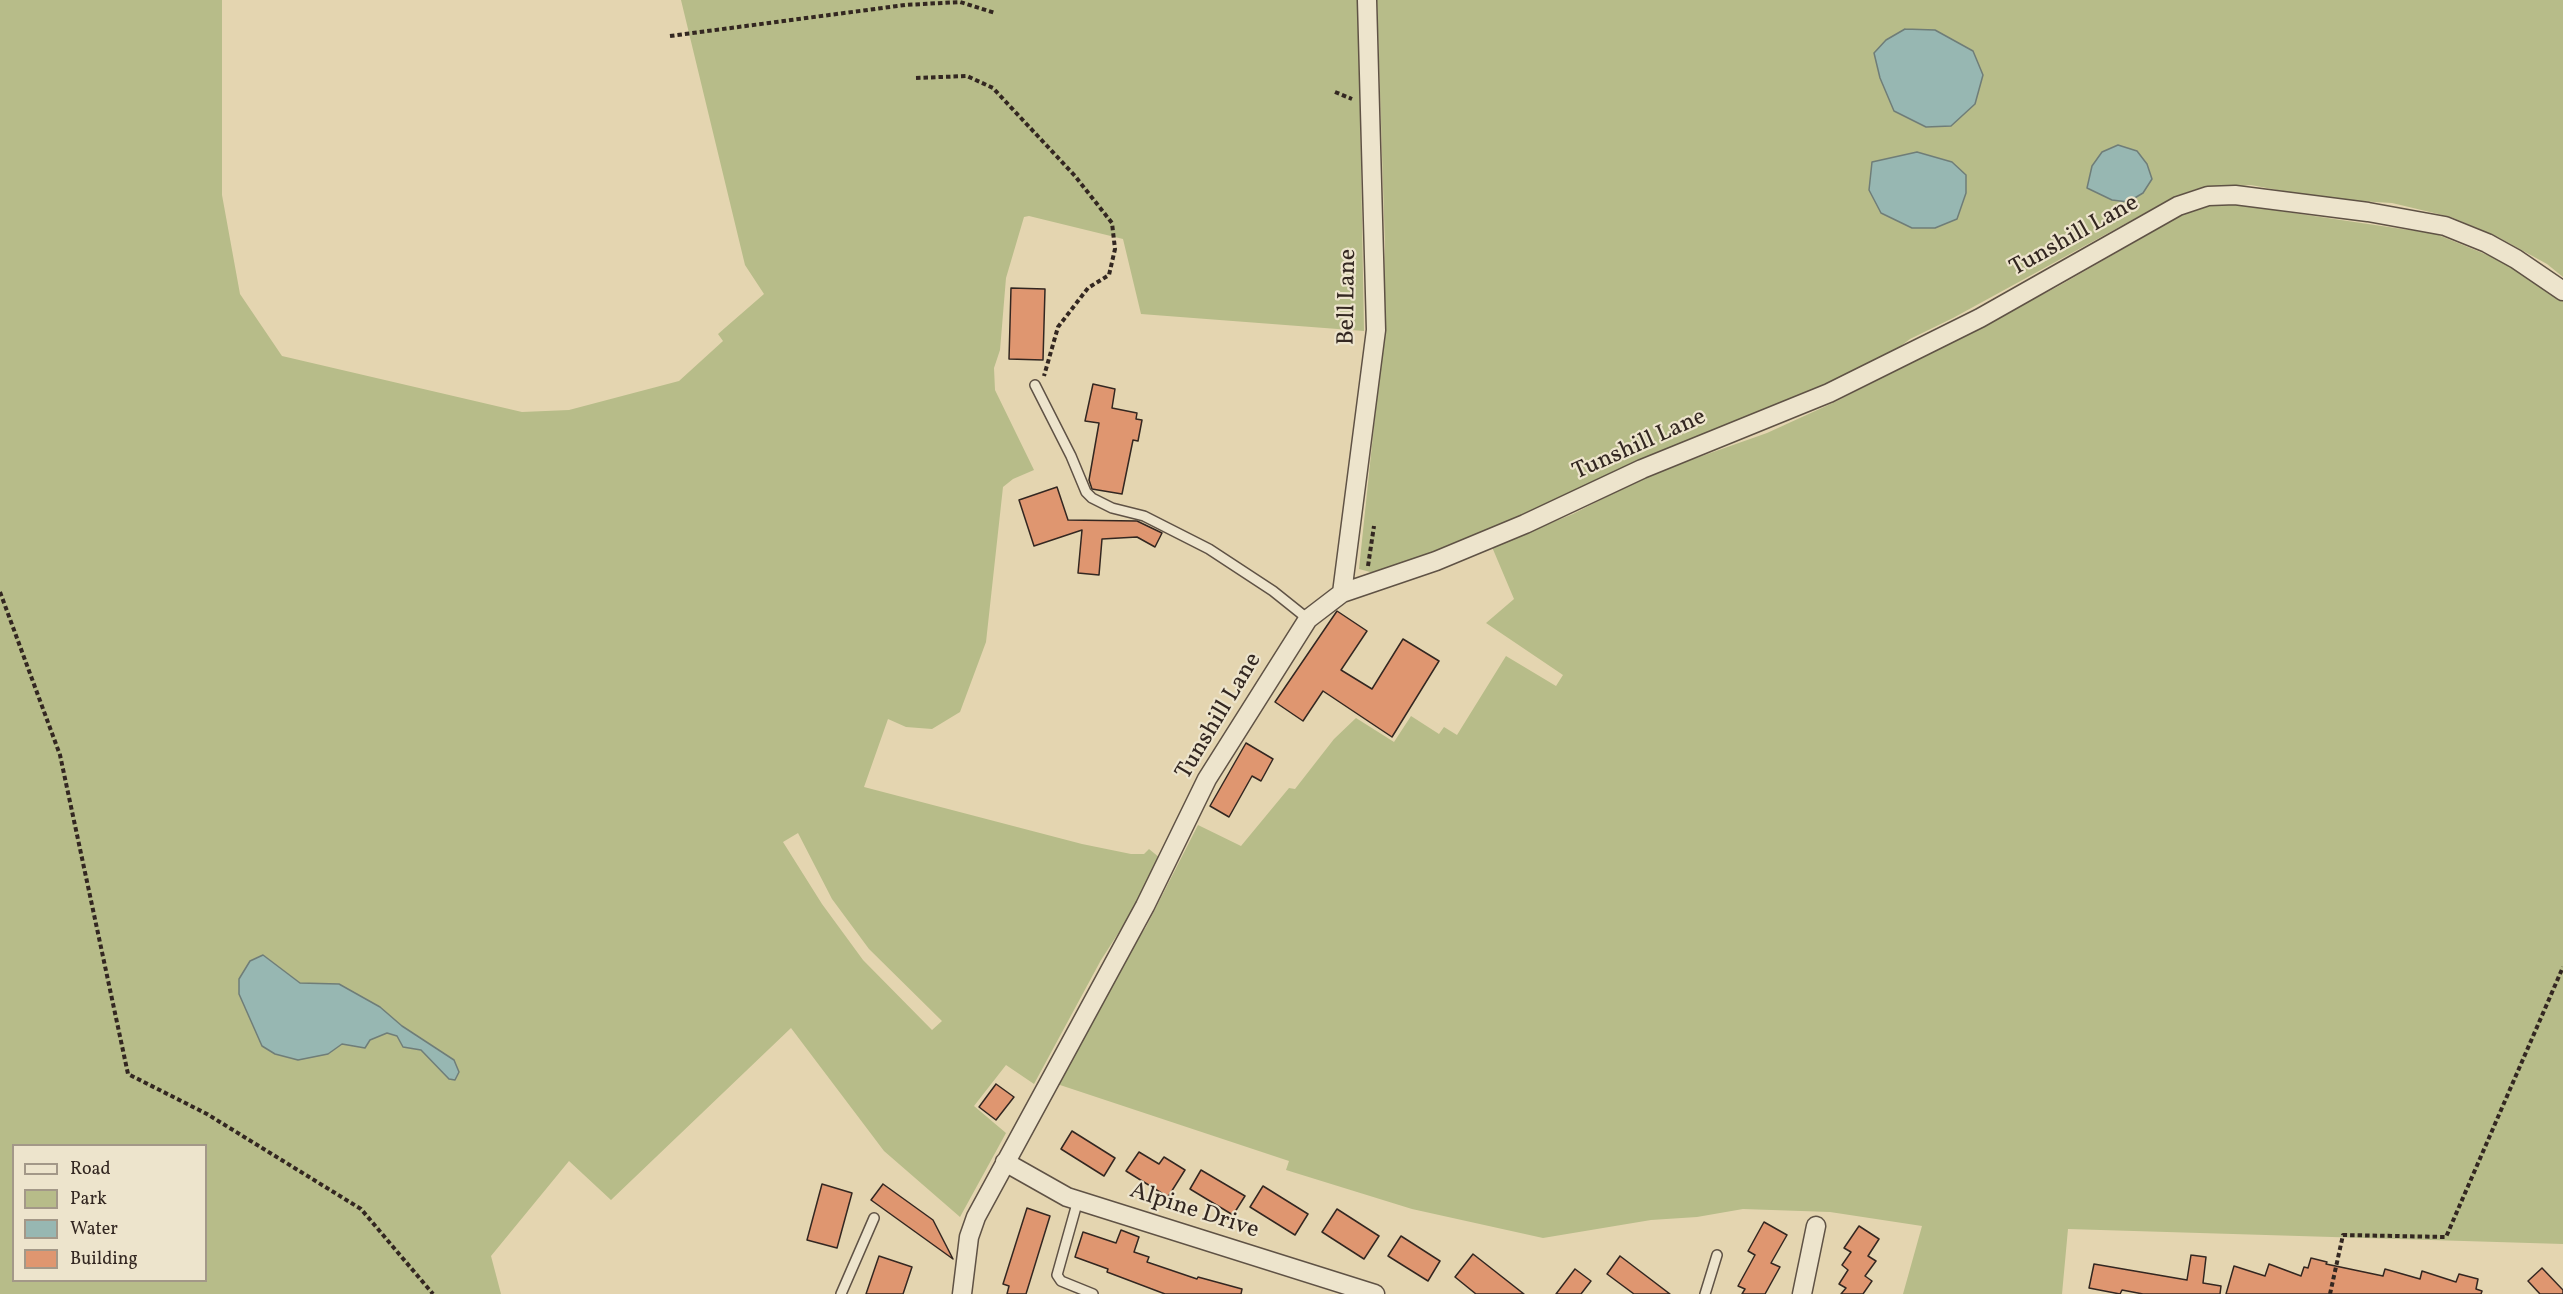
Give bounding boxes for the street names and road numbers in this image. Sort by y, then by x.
street label: Tunshill Lane [2006,190,2144,284]
street label: Bell Lane [1334,248,1364,346]
street label: Tunshill Lane [1569,404,1711,488]
street label: Tunshill Lane [1171,648,1269,786]
street label: Alpine Drive [1126,1178,1262,1246]

